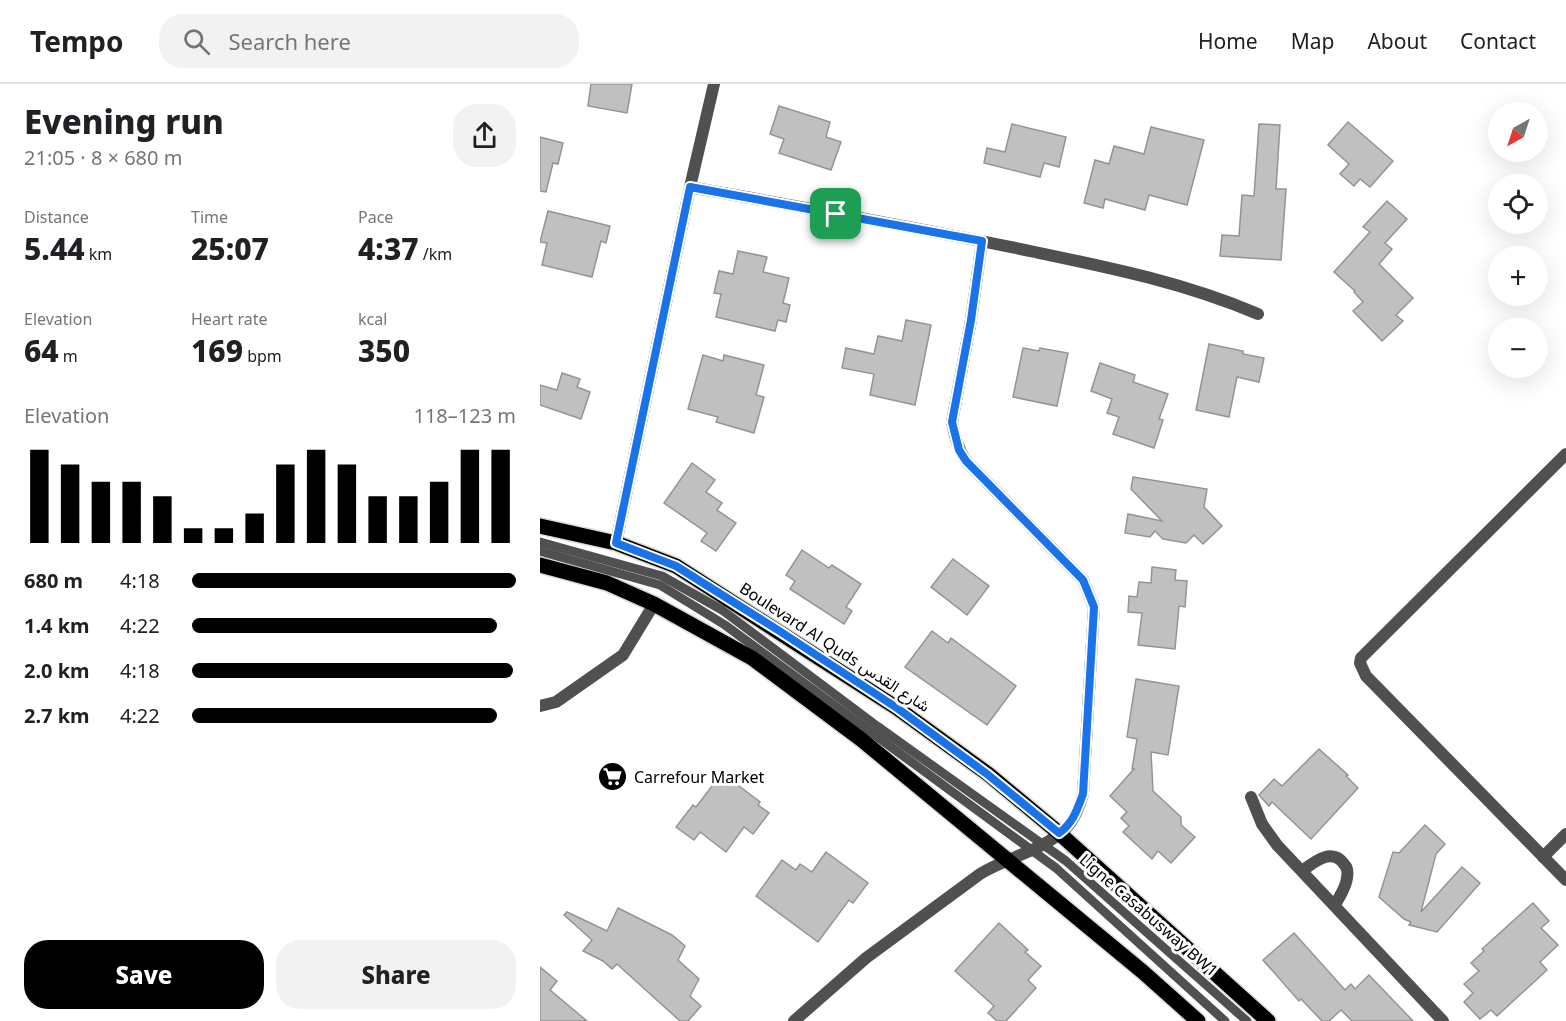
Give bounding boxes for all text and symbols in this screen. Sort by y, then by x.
search box [159,14,579,68]
text: Tempo [30,22,123,60]
icon: search [180,25,213,58]
text: Search here [228,26,351,56]
text: Home [1198,27,1258,55]
text: Map [1291,27,1334,55]
text: About [1367,27,1427,55]
text: Contact [1460,27,1536,55]
text: Evening run [24,99,224,144]
north arrow [1488,102,1548,162]
map controls [1488,102,1548,378]
button: share [453,104,516,167]
text: 21:05 · 8 × 680 m [24,144,182,171]
button: locate [1488,174,1548,234]
pin [810,188,861,239]
icon: arrive [819,197,852,230]
text: Distance [24,206,89,228]
text: Time [191,206,228,228]
text: Pace [358,206,393,228]
text: 5.44 [24,228,85,269]
text: 25:07 [191,228,269,269]
text: 4:37 [358,228,419,269]
text: km [85,243,112,265]
text: /km [419,243,452,265]
button: + [1488,246,1548,306]
text: Elevation [24,308,92,330]
text: Heart rate [191,308,267,330]
text: kcal [358,308,387,330]
button: − [1488,318,1548,378]
text: 64 [24,330,59,371]
text: 169 [191,330,243,371]
text: 350 [358,330,410,371]
text: m [59,345,78,367]
text: bpm [243,345,282,367]
text: Elevation [24,402,109,429]
text: 118–123 m [413,402,516,429]
text: 680 m [24,567,83,594]
text: 4:18 [120,567,160,594]
street label: Boulevard Al Quds شارع القدس [735,577,934,718]
text: 1.4 km [24,612,90,639]
text: 4:22 [120,612,160,639]
text: 2.0 km [24,657,90,684]
text: 4:18 [120,657,160,684]
text: 2.7 km [24,702,90,729]
text: 4:22 [120,702,160,729]
supermarket icon: Carrefour Market [597,761,629,793]
place label: Carrefour Market [634,766,765,788]
street label: Ligne Casabusway BW1 [1075,849,1223,981]
button: Save [24,940,264,1009]
button: Share [276,940,516,1009]

